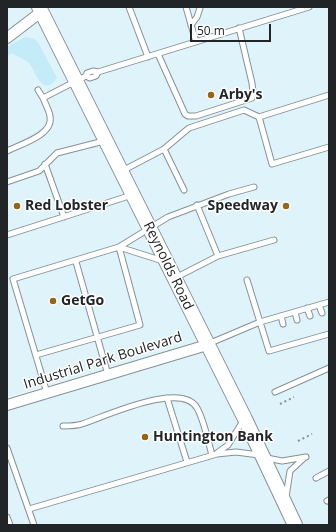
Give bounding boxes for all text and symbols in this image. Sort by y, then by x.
scale bar [192,16,273,42]
text: 50 m [197,22,225,39]
place label: Arby's [219,87,263,103]
marker: Arby's [206,90,216,100]
place label: Red Lobster [25,198,108,214]
place label: Speedway [208,198,278,214]
marker: Red Lobster [12,201,22,211]
marker: Speedway [281,201,291,211]
street label: Reynolds Road [139,219,197,313]
place label: GetGo [61,293,104,309]
marker: GetGo [48,296,58,306]
street label: Industrial Park Boulevard [22,329,184,393]
place label: Huntington Bank [153,429,273,445]
marker: Huntington Bank [140,432,150,442]

